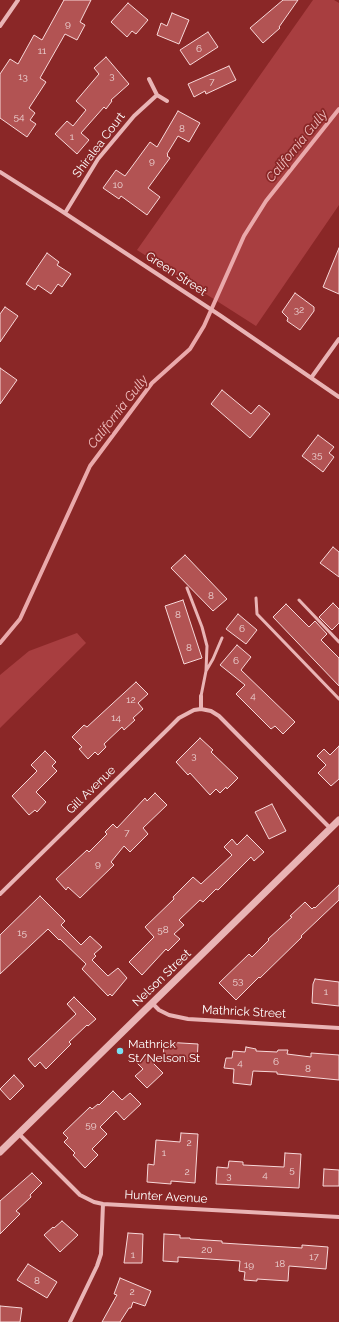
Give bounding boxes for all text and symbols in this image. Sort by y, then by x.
house number: 9 [65,18,71,30]
house number: 6 [196,43,202,55]
house number: 11 [38,45,46,57]
house number: 3 [109,70,115,82]
house number: 13 [18,71,28,83]
house number: 7 [209,76,215,88]
water label: California Gully [263,107,331,185]
street label: Shiralea Court [70,109,128,181]
house number: 54 [14,111,24,123]
house number: 8 [179,123,185,135]
house number: 1 [70,131,74,143]
house number: 9 [149,155,155,167]
house number: 10 [113,179,123,191]
street label: Green Street [143,249,209,299]
house number: 32 [294,304,304,316]
water label: California Gully [85,372,151,452]
house number: 35 [312,449,322,461]
house number: 8 [208,590,214,602]
house number: 8 [175,609,181,621]
house number: 6 [239,623,245,635]
house number: 8 [186,642,192,654]
house number: 6 [233,655,239,667]
house number: 4 [250,690,256,702]
house number: 12 [126,694,136,706]
house number: 14 [111,712,121,724]
house number: 3 [191,750,197,762]
street label: Gill Avenue [63,763,119,817]
house number: 7 [124,827,130,839]
house number: 9 [95,858,101,870]
house number: 58 [157,924,169,936]
house number: 15 [17,927,27,939]
street label: Nelson Street [130,947,194,1009]
house number: 53 [233,975,243,987]
house number: 1 [324,986,328,998]
street label: Mathrick Street [202,1003,286,1021]
place label: Mathrick St/Nelson St [128,1037,200,1065]
marker: Mathrick St/Nelson St [115,1046,125,1056]
house number: 6 [273,1056,279,1068]
house number: 4 [237,1057,243,1069]
house number: 8 [305,1063,311,1075]
house number: 59 [85,1119,97,1131]
house number: 2 [186,1137,192,1149]
house number: 1 [162,1147,166,1159]
house number: 5 [289,1164,295,1176]
house number: 2 [184,1166,190,1178]
house number: 4 [262,1169,268,1181]
house number: 3 [226,1170,232,1182]
street label: Hunter Avenue [124,1188,208,1206]
house number: 20 [201,1244,213,1256]
house number: 1 [131,1249,135,1261]
house number: 17 [309,1251,319,1263]
house number: 18 [275,1258,285,1270]
house number: 19 [244,1259,254,1271]
house number: 8 [34,1275,40,1287]
house number: 2 [129,1286,135,1298]

